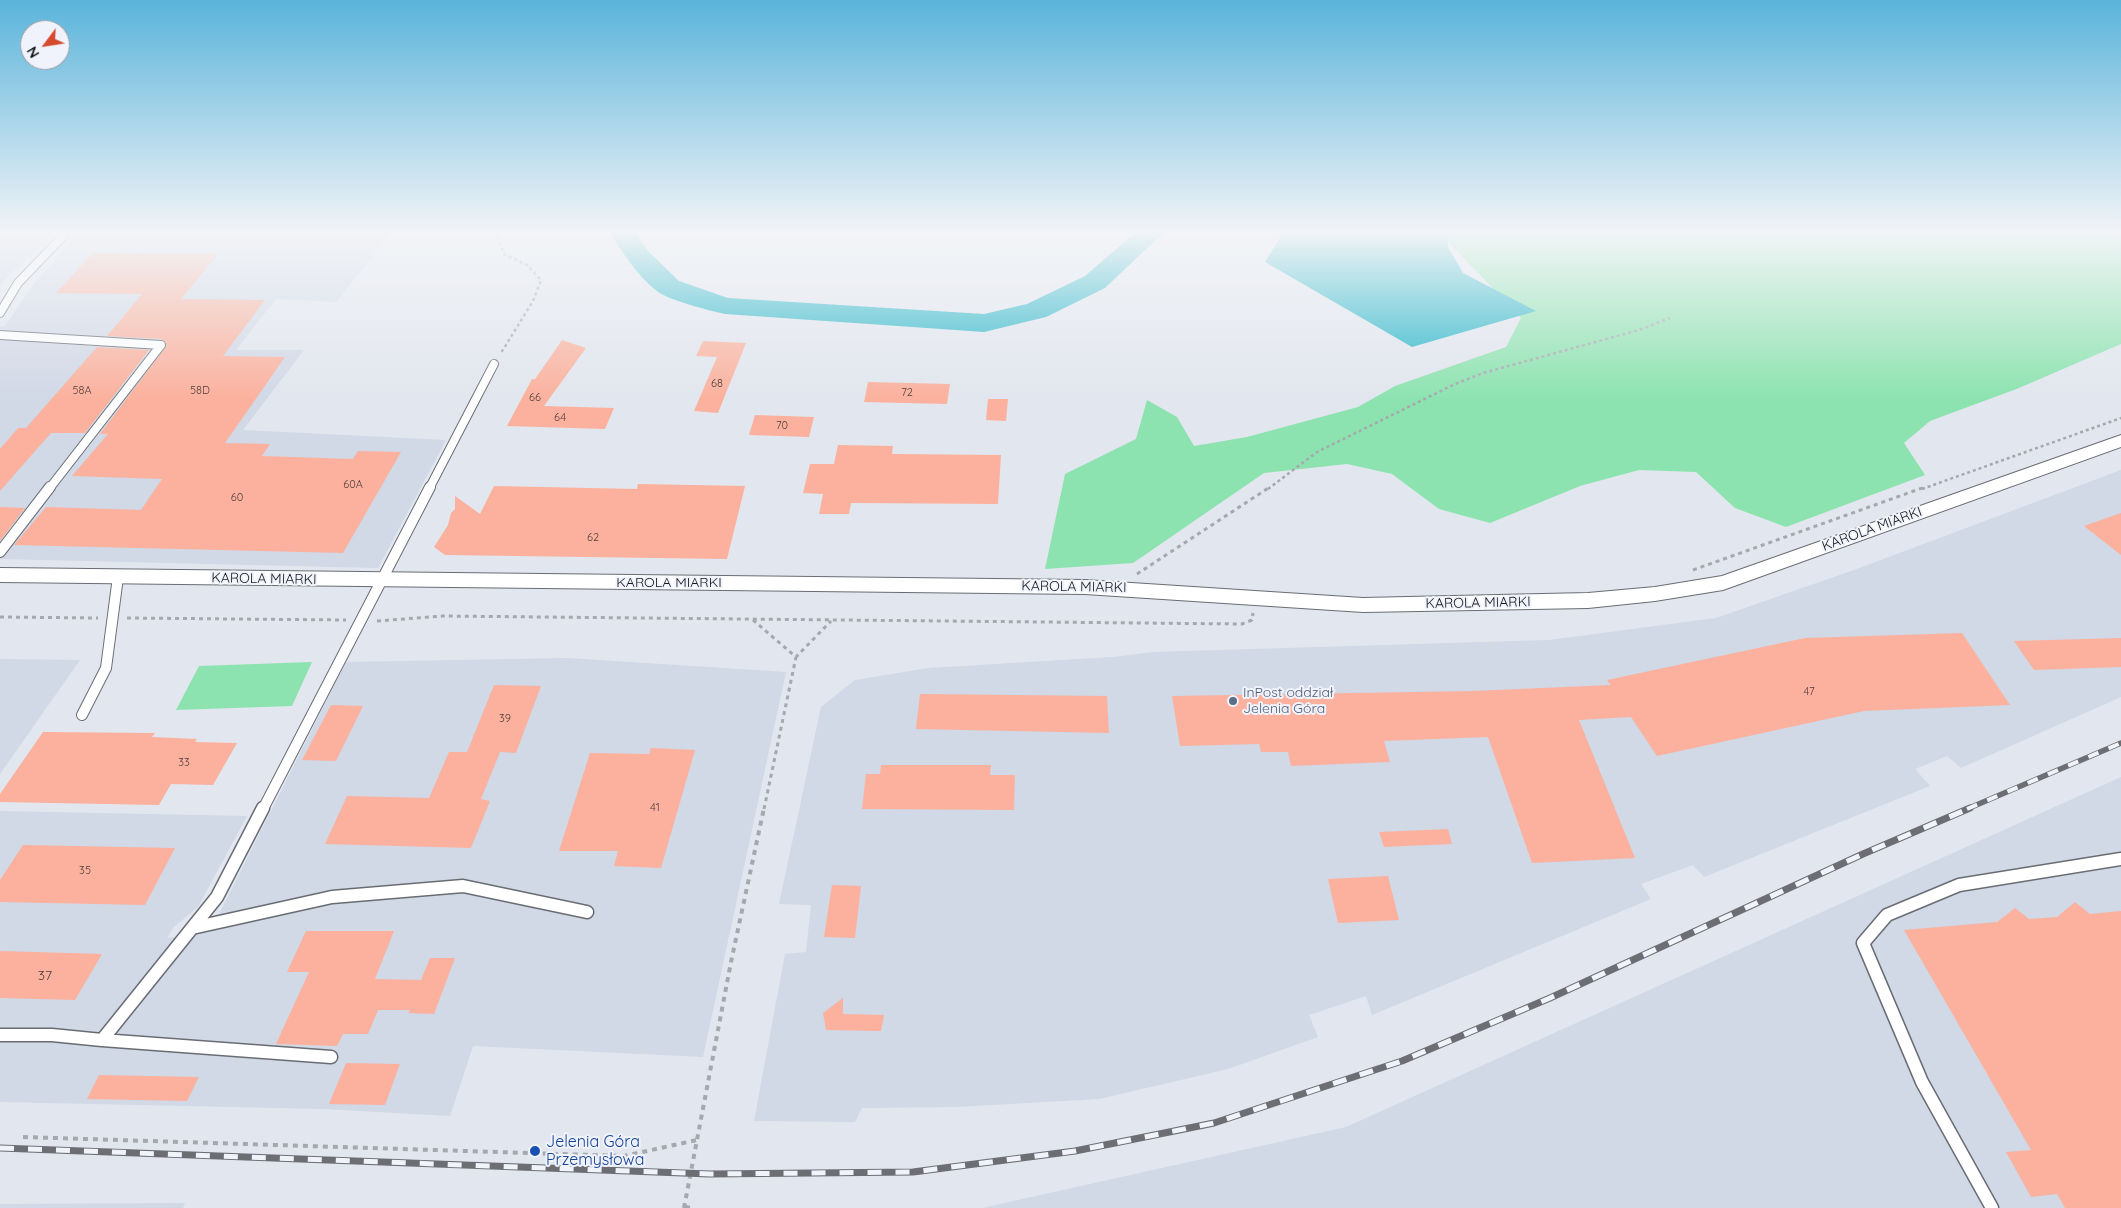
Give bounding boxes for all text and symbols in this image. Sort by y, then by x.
north arrow [20,20,70,70]
text: N [23,43,43,61]
house number: 68 [711,377,723,391]
house number: 58A [72,384,92,398]
house number: 58D [190,384,210,398]
house number: 72 [901,386,913,400]
house number: 66 [529,391,541,405]
house number: 64 [554,411,566,425]
house number: 70 [776,419,788,433]
house number: 60A [343,478,363,492]
house number: 60 [231,491,243,505]
street label: KAROLA MIARKI [1820,503,1924,555]
house number: 62 [587,531,599,545]
street label: KAROLA MIARKI [211,570,317,588]
street label: KAROLA MIARKI [616,575,722,591]
street label: KAROLA MIARKI [1021,578,1127,596]
street label: KAROLA MIARKI [1425,594,1531,612]
place label: InPost oddział Jelenia Góra [1243,685,1333,718]
house number: 47 [1803,685,1815,699]
marker: InPost oddział Jelenia Góra [1227,695,1239,707]
house number: 39 [499,712,511,726]
house number: 33 [178,756,190,770]
house number: 41 [650,801,660,815]
house number: 35 [79,864,91,878]
house number: 37 [38,968,52,984]
place label: Jelenia Góra Przemysłowa [546,1132,644,1170]
marker: Jelenia Góra Przemysłowa [528,1144,542,1158]

